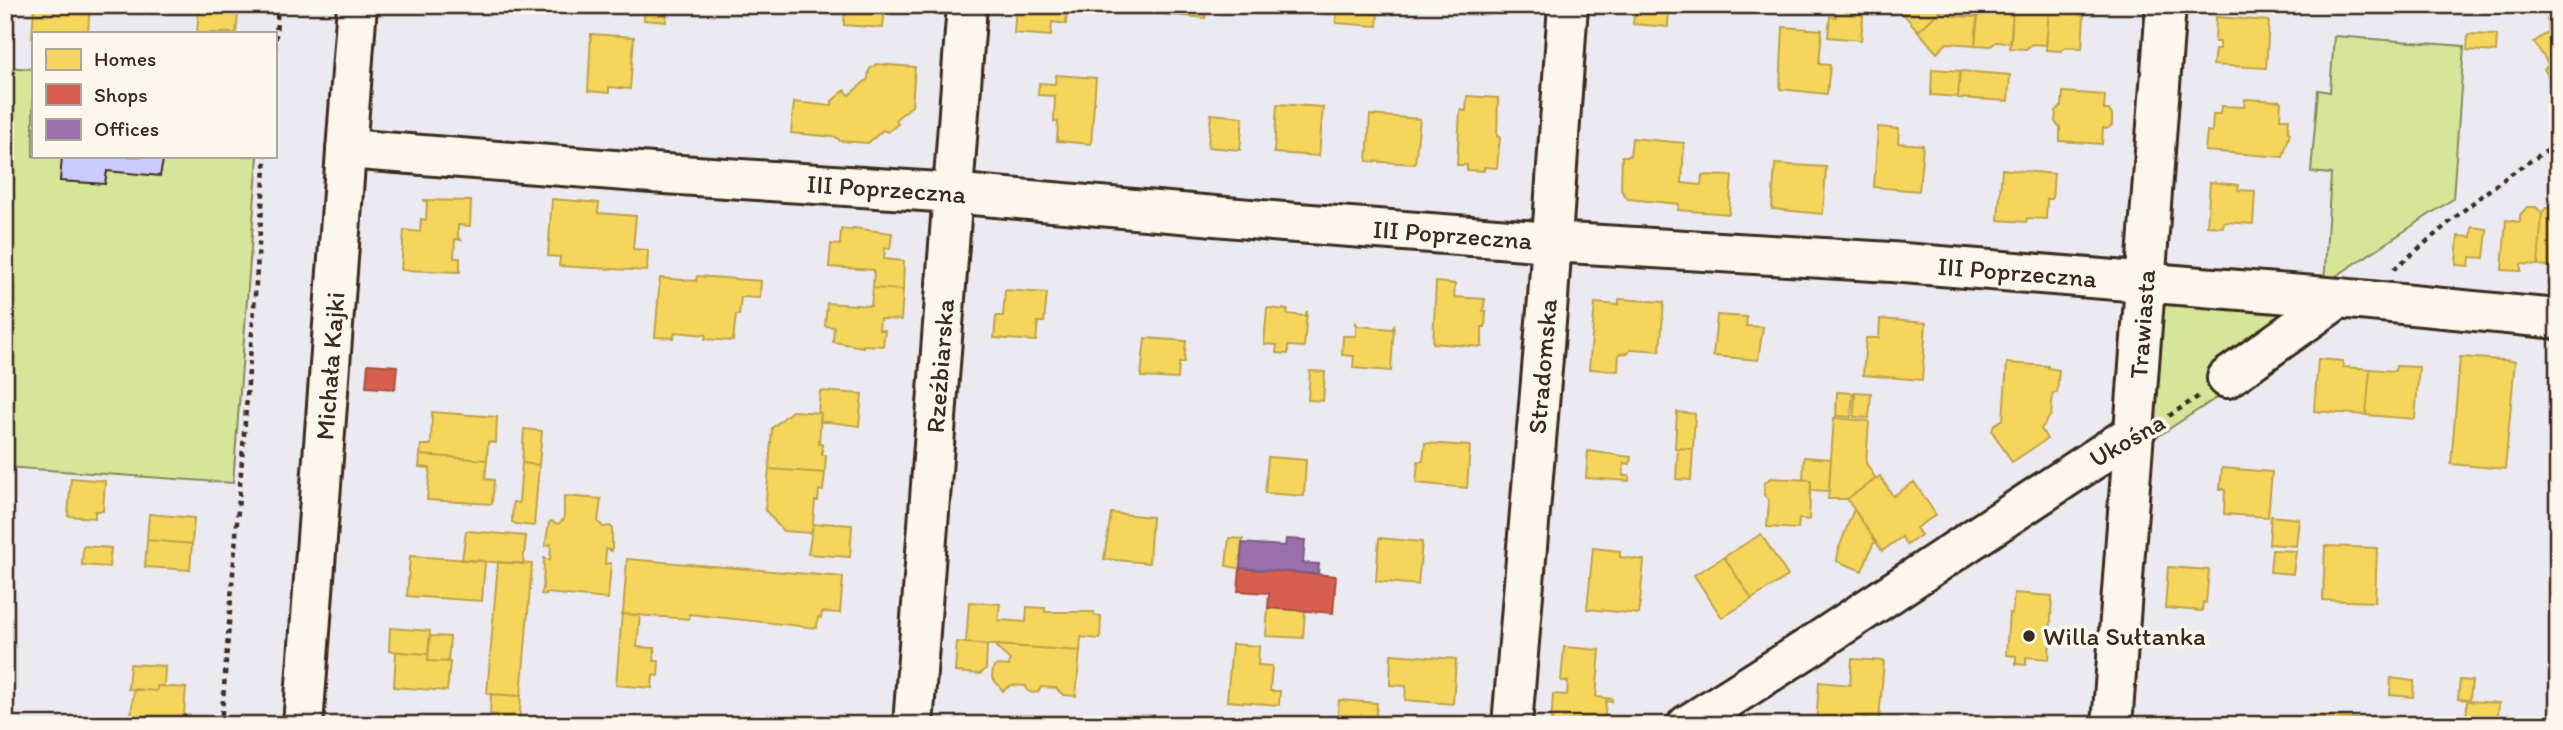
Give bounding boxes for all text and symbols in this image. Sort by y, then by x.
legend [32,32,276,158]
text: Homes [94,46,156,71]
text: Shops [94,82,148,107]
text: Offices [94,116,159,141]
street label: III Poprzeczna [806,167,968,210]
street label: III Poprzeczna [1372,213,1534,257]
street label: III Poprzeczna [1936,250,2099,295]
street label: Trawiasta [2122,268,2162,380]
street label: Michała Kajki [308,291,351,441]
street label: Rzeźbiarska [919,297,961,434]
street label: Stradomska [1521,297,1564,435]
street label: Ukośna [2083,406,2171,474]
place label: Willa Sułtanka [2043,620,2206,652]
marker: Willa Sułtanka [2021,628,2037,644]

